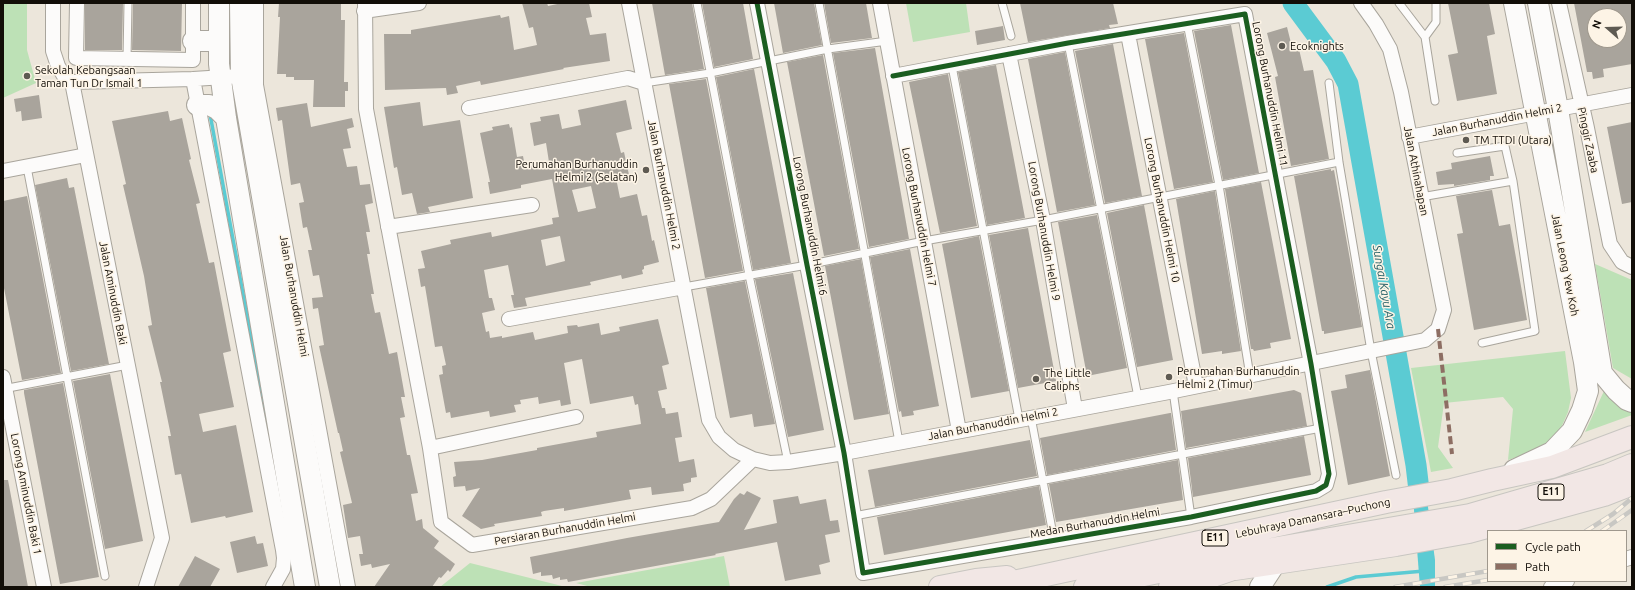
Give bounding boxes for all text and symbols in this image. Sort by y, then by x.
north arrow [1587,8,1627,48]
text: N [1590,18,1604,30]
street label: Lorong Burhanuddin Helmi 11 [1249,20,1291,168]
place label: Ecoknights [1290,39,1344,53]
marker: Ecoknights [1277,41,1287,51]
place label: Sekolah Kebangsaan Taman Tun Dr Ismail 1 [35,63,143,89]
marker: Sekolah Kebangsaan Taman Tun Dr Ismail 1 [22,71,32,81]
street label: Jalan Burhanuddin Helmi 2 [1431,101,1563,139]
street label: Pinggir Zaaba [1575,106,1601,174]
street label: Jalan Burhanuddin Helmi 2 [645,119,683,251]
street label: Jalan Athinahapan [1401,125,1431,217]
place label: TM TTDI (Utara) [1474,133,1552,147]
marker: TM TTDI (Utara) [1461,135,1471,145]
street label: Lorong Burhanuddin Helmi 10 [1141,136,1183,284]
street label: Lorong Burhanuddin Helmi 7 [899,146,939,288]
street label: Lorong Burhanuddin Helmi 6 [790,155,830,297]
place label: Perumahan Burhanuddin Helmi 2 (Selatan) [515,157,638,183]
street label: Lorong Burhanuddin Helmi 9 [1025,160,1063,302]
marker: Perumahan Burhanuddin Helmi 2 (Selatan) [641,165,651,175]
street label: Jalan Leong Yew Koh [1549,213,1581,317]
street label: Jalan Burhanuddin Helmi [277,234,311,358]
street label: Jalan Aminuddin Baki [96,240,130,346]
water label: Sungai Kayu Ara [1370,244,1398,330]
place label: Perumahan Burhanuddin Helmi 2 (Timur) [1177,364,1300,390]
place label: The Little Caliphs [1044,366,1091,392]
marker: Perumahan Burhanuddin Helmi 2 (Timur) [1164,372,1174,382]
marker: The Little Caliphs [1031,374,1041,384]
street label: Jalan Burhanuddin Helmi 2 [927,405,1059,443]
street label: Lorong Aminuddin Baki 1 [8,432,44,556]
road number: E11 [1538,484,1564,500]
street label: Lebuhraya Damansara–Puchong [1234,495,1392,541]
street label: Medan Burhanuddin Helmi [1029,505,1161,541]
street label: Persiaran Burhanuddin Helmi [493,510,637,548]
road number: E11 [1202,530,1228,546]
legend [1487,530,1627,582]
text: Cycle path [1525,540,1581,553]
text: Path [1525,560,1550,573]

